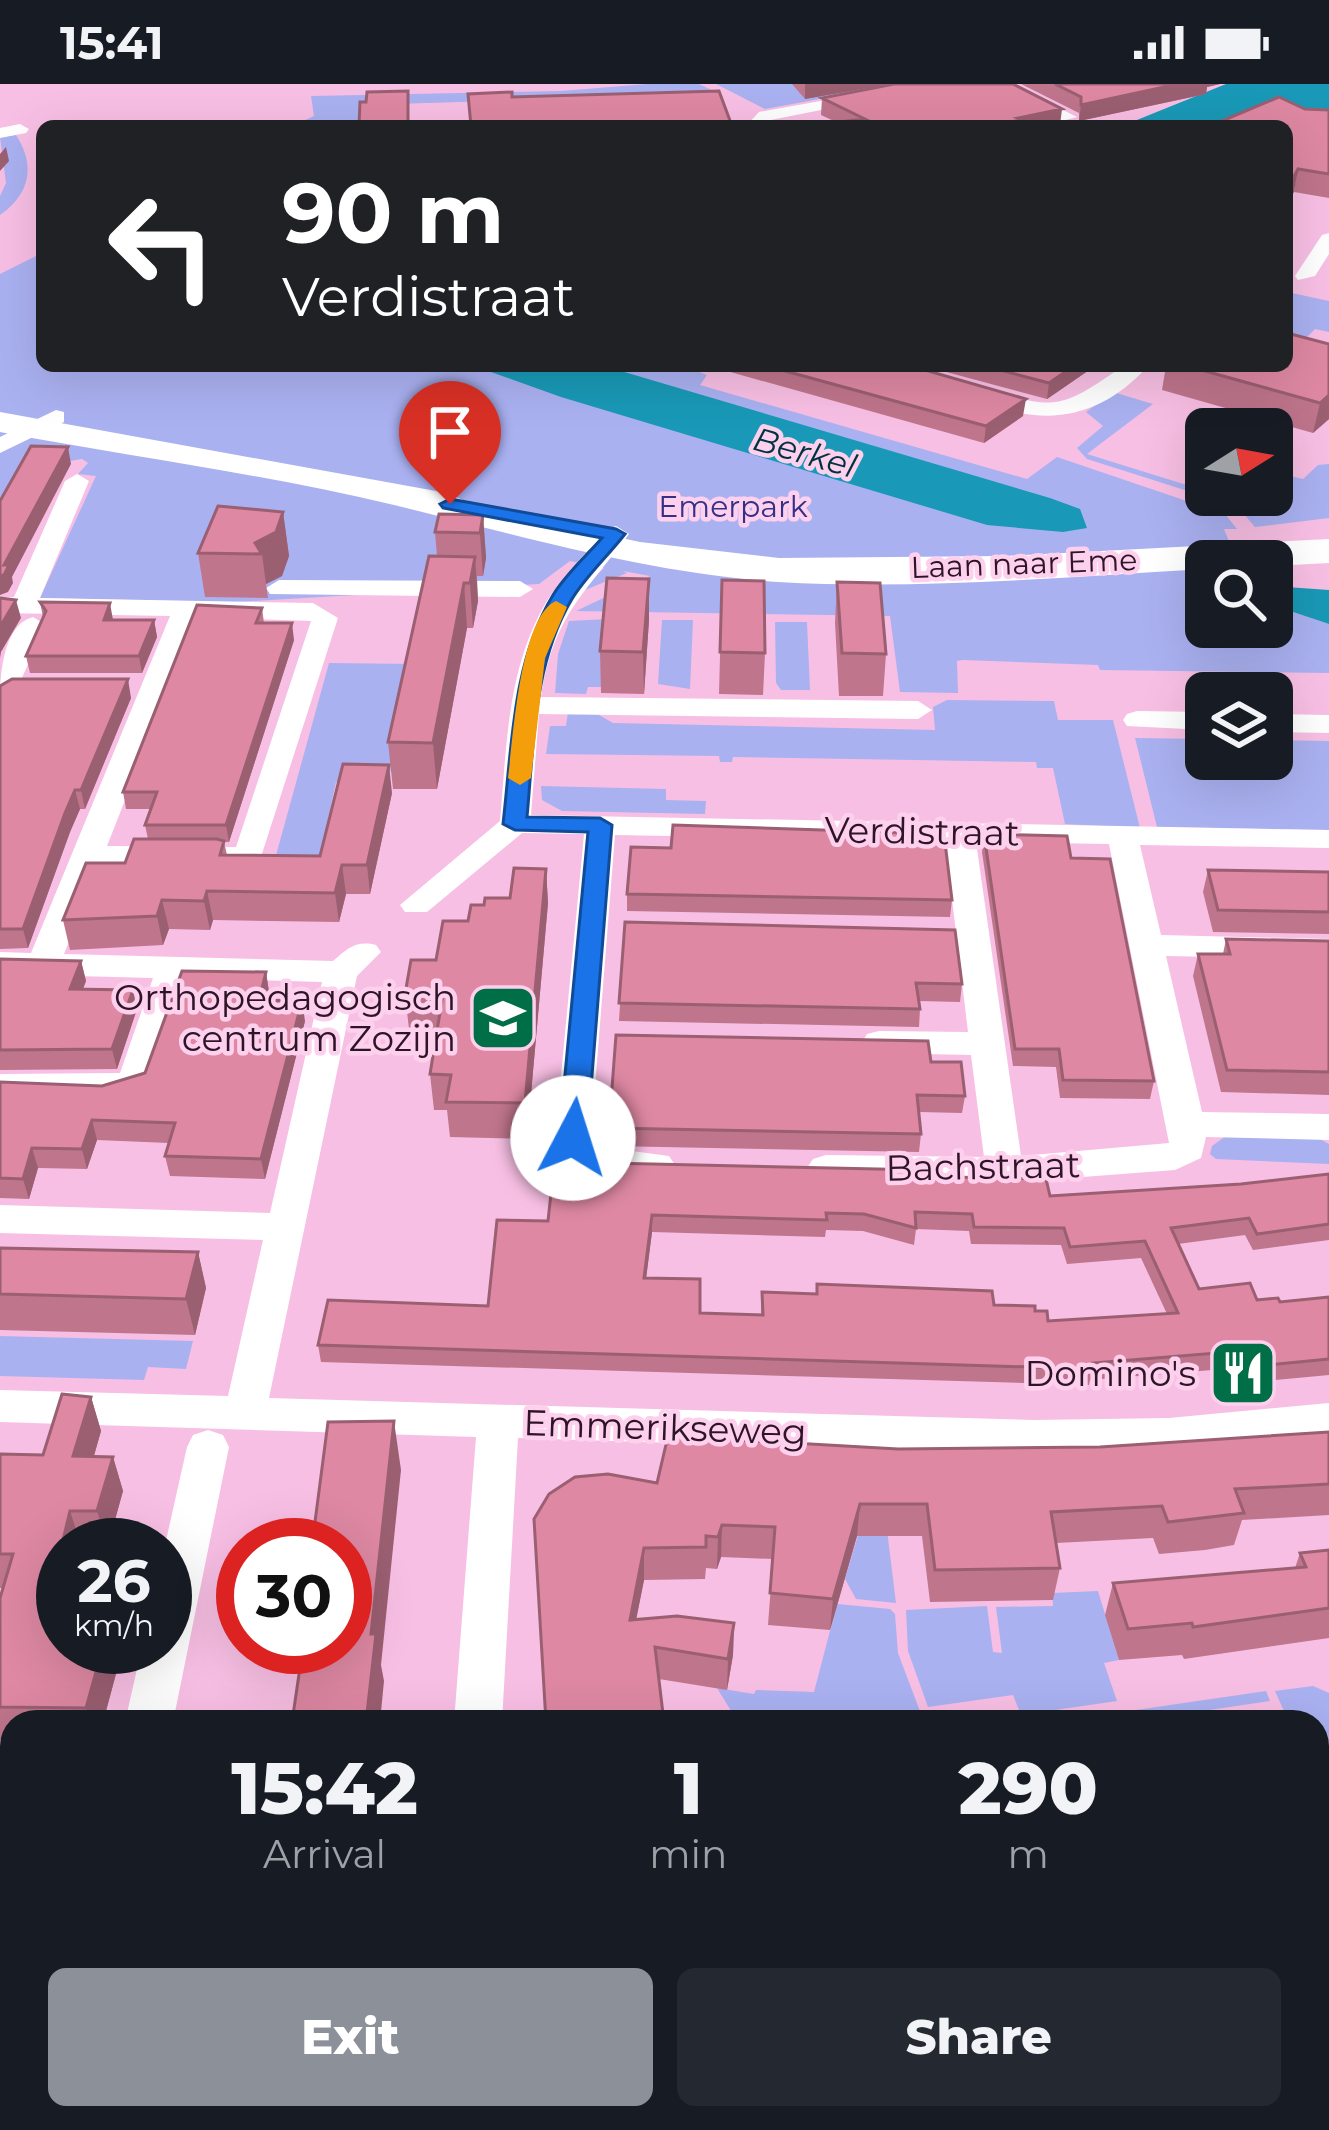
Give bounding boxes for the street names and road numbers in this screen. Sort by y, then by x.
street label: Laan naar Eme [910,541,1138,586]
street label: Verdistraat [824,807,1020,855]
street label: Bachstraat [885,1142,1081,1190]
street label: Emmerikseweg [523,1400,807,1454]

